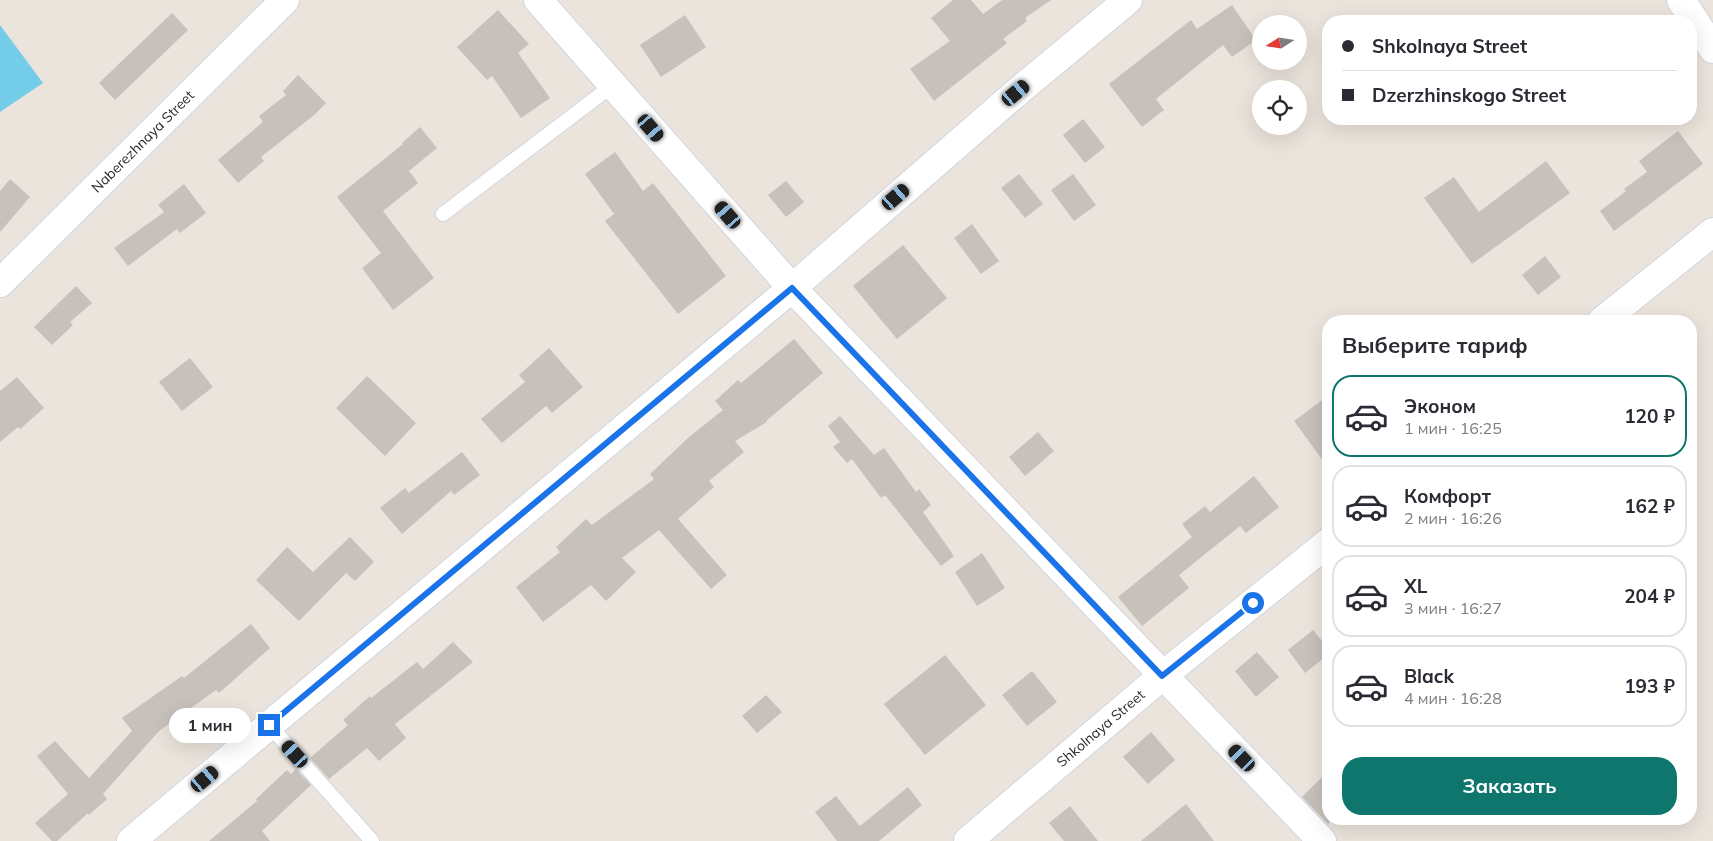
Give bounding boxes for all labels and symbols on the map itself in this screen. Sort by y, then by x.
north arrow [1252,15,1308,70]
car [999,78,1032,108]
street label: Naberezhnaya Street [87,86,198,196]
car [635,112,666,144]
car [879,181,912,213]
car [712,199,743,231]
route start [1242,592,1264,614]
street label: Shkolnaya Street [1053,686,1148,771]
callout: 1 мин [169,708,252,742]
route end [258,714,280,736]
car [279,738,310,770]
car [1226,742,1257,774]
car [188,764,221,794]

